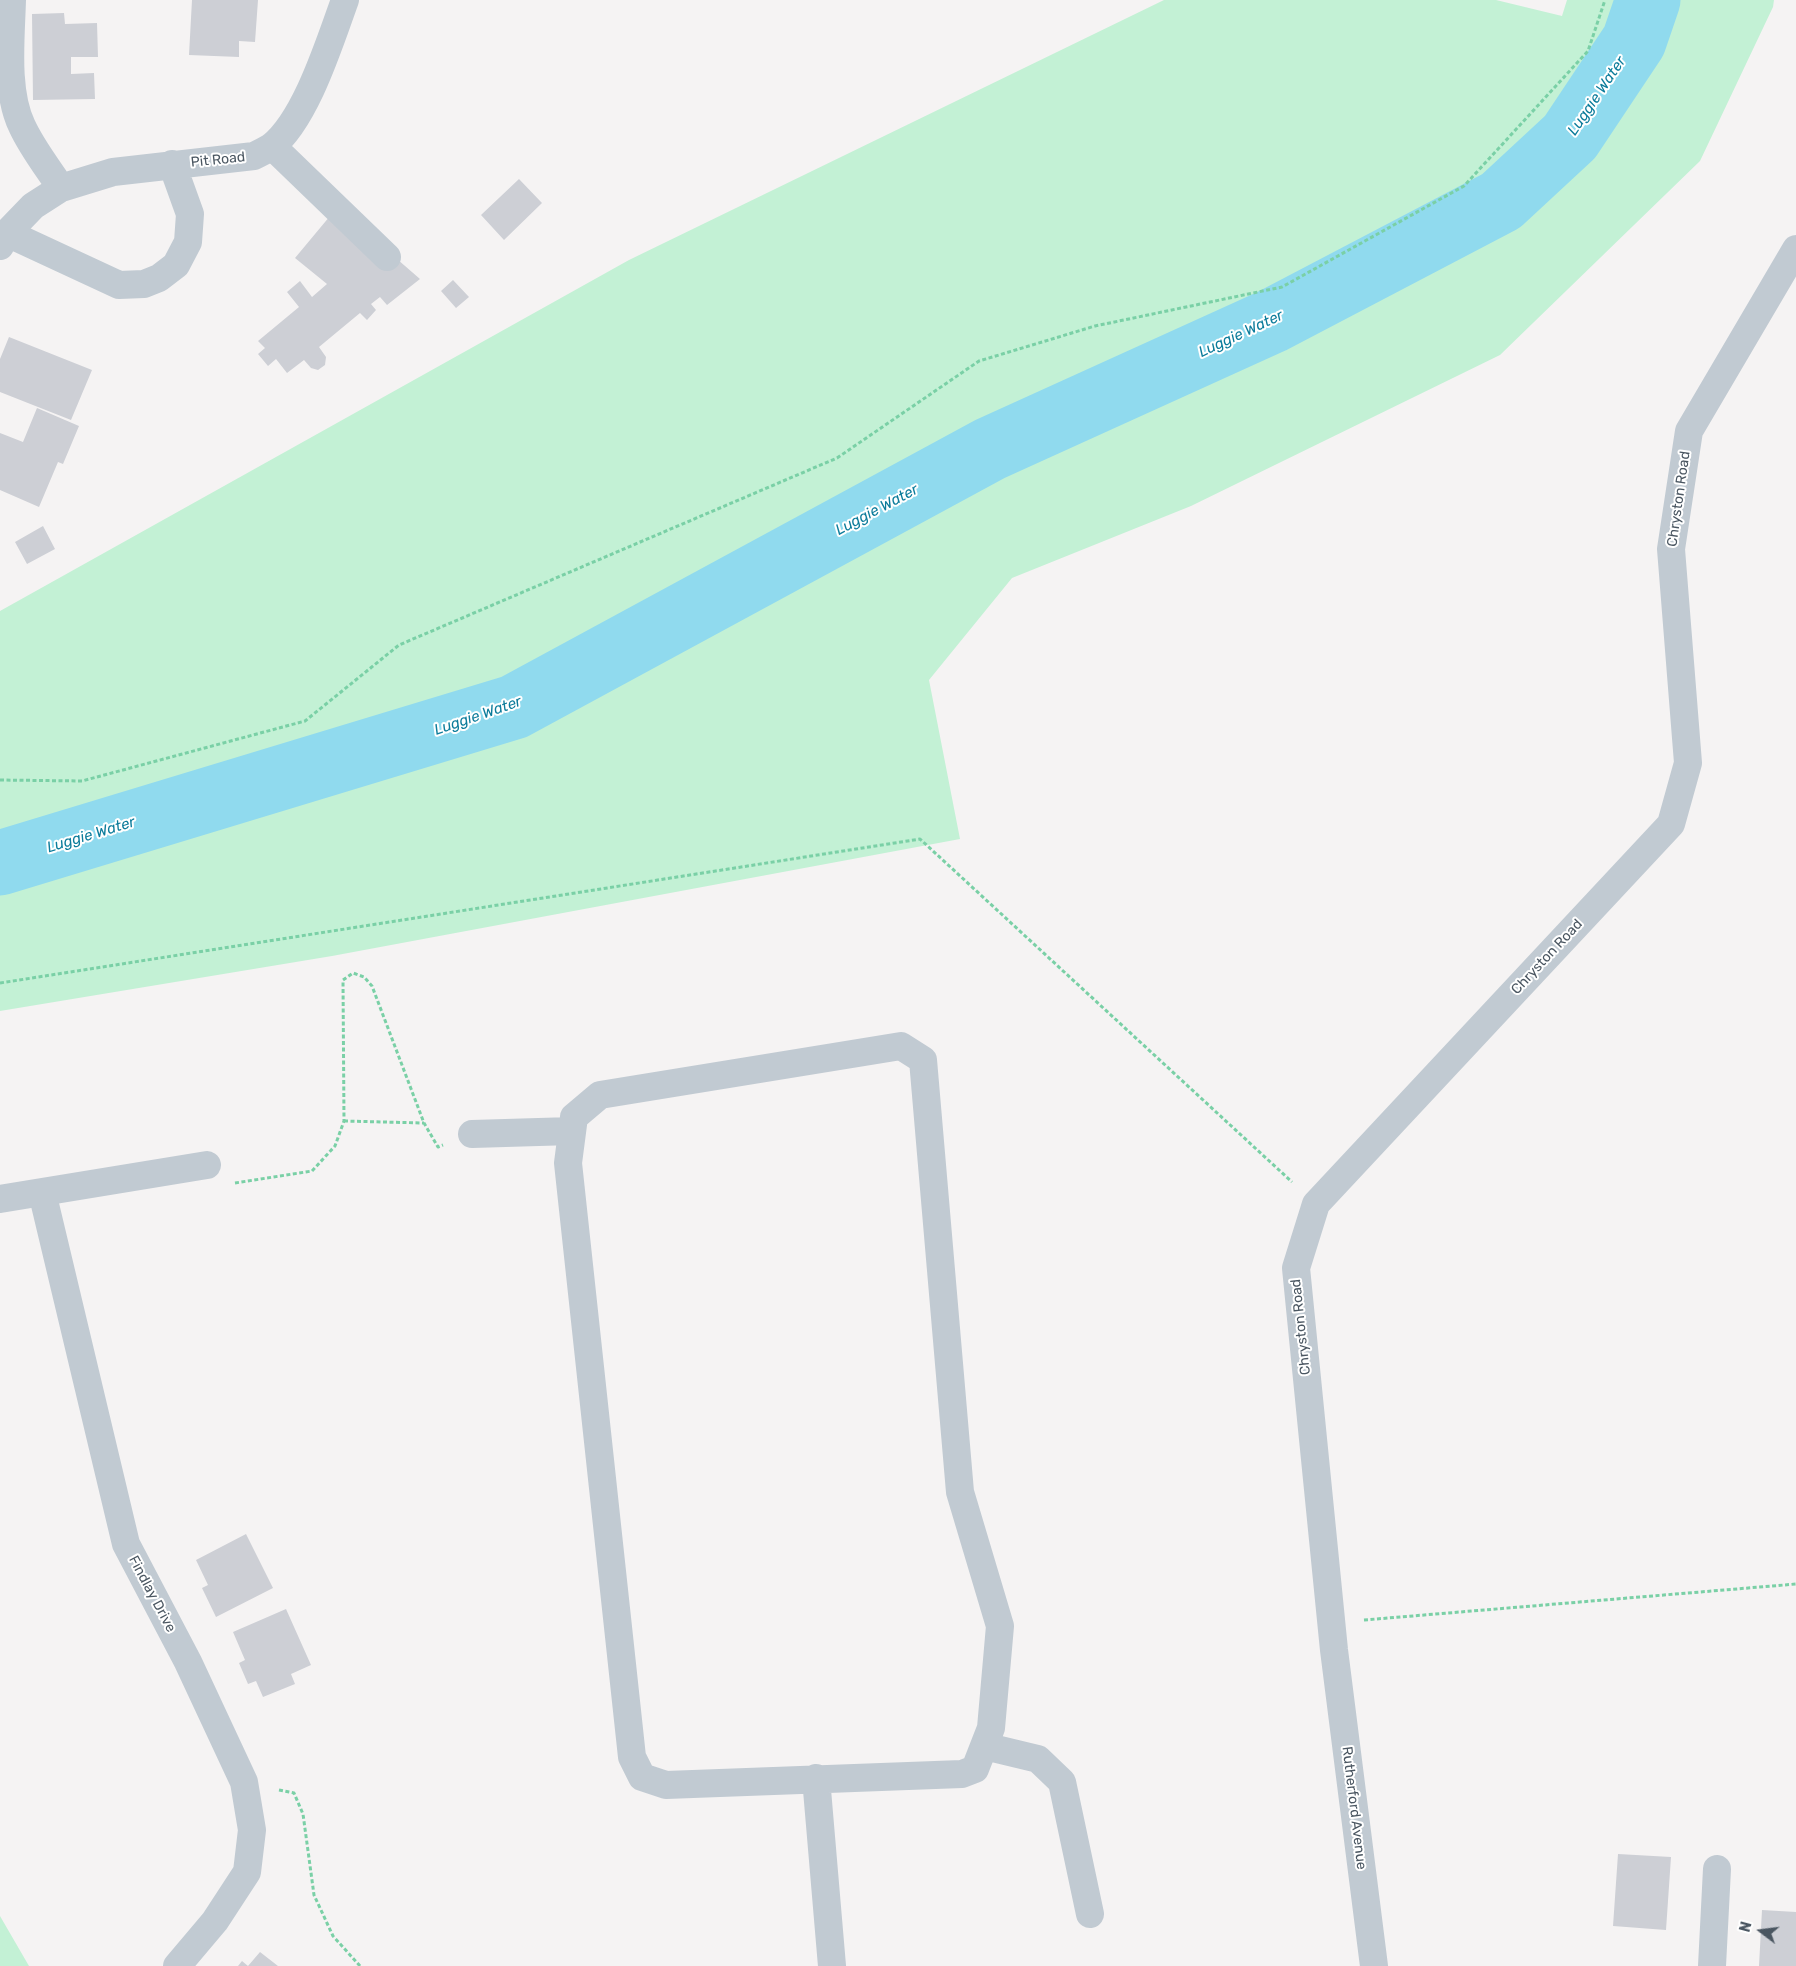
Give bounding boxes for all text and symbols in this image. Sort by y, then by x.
water label: Luggie Water [1564,53,1630,139]
street label: Pit Road [190,149,246,171]
water label: Luggie Water [1196,307,1286,361]
street label: Chryston Road [1664,450,1694,548]
water label: Luggie Water [832,481,922,539]
water label: Luggie Water [432,693,524,739]
water label: Luggie Water [45,813,137,857]
street label: Chryston Road [1508,916,1586,998]
street label: Chryston Road [1288,1278,1314,1376]
street label: Findlay Drive [125,1553,179,1635]
street label: Rutherford Avenue [1338,1745,1370,1871]
north arrow [1736,1906,1786,1956]
text: N [1737,1920,1756,1934]

